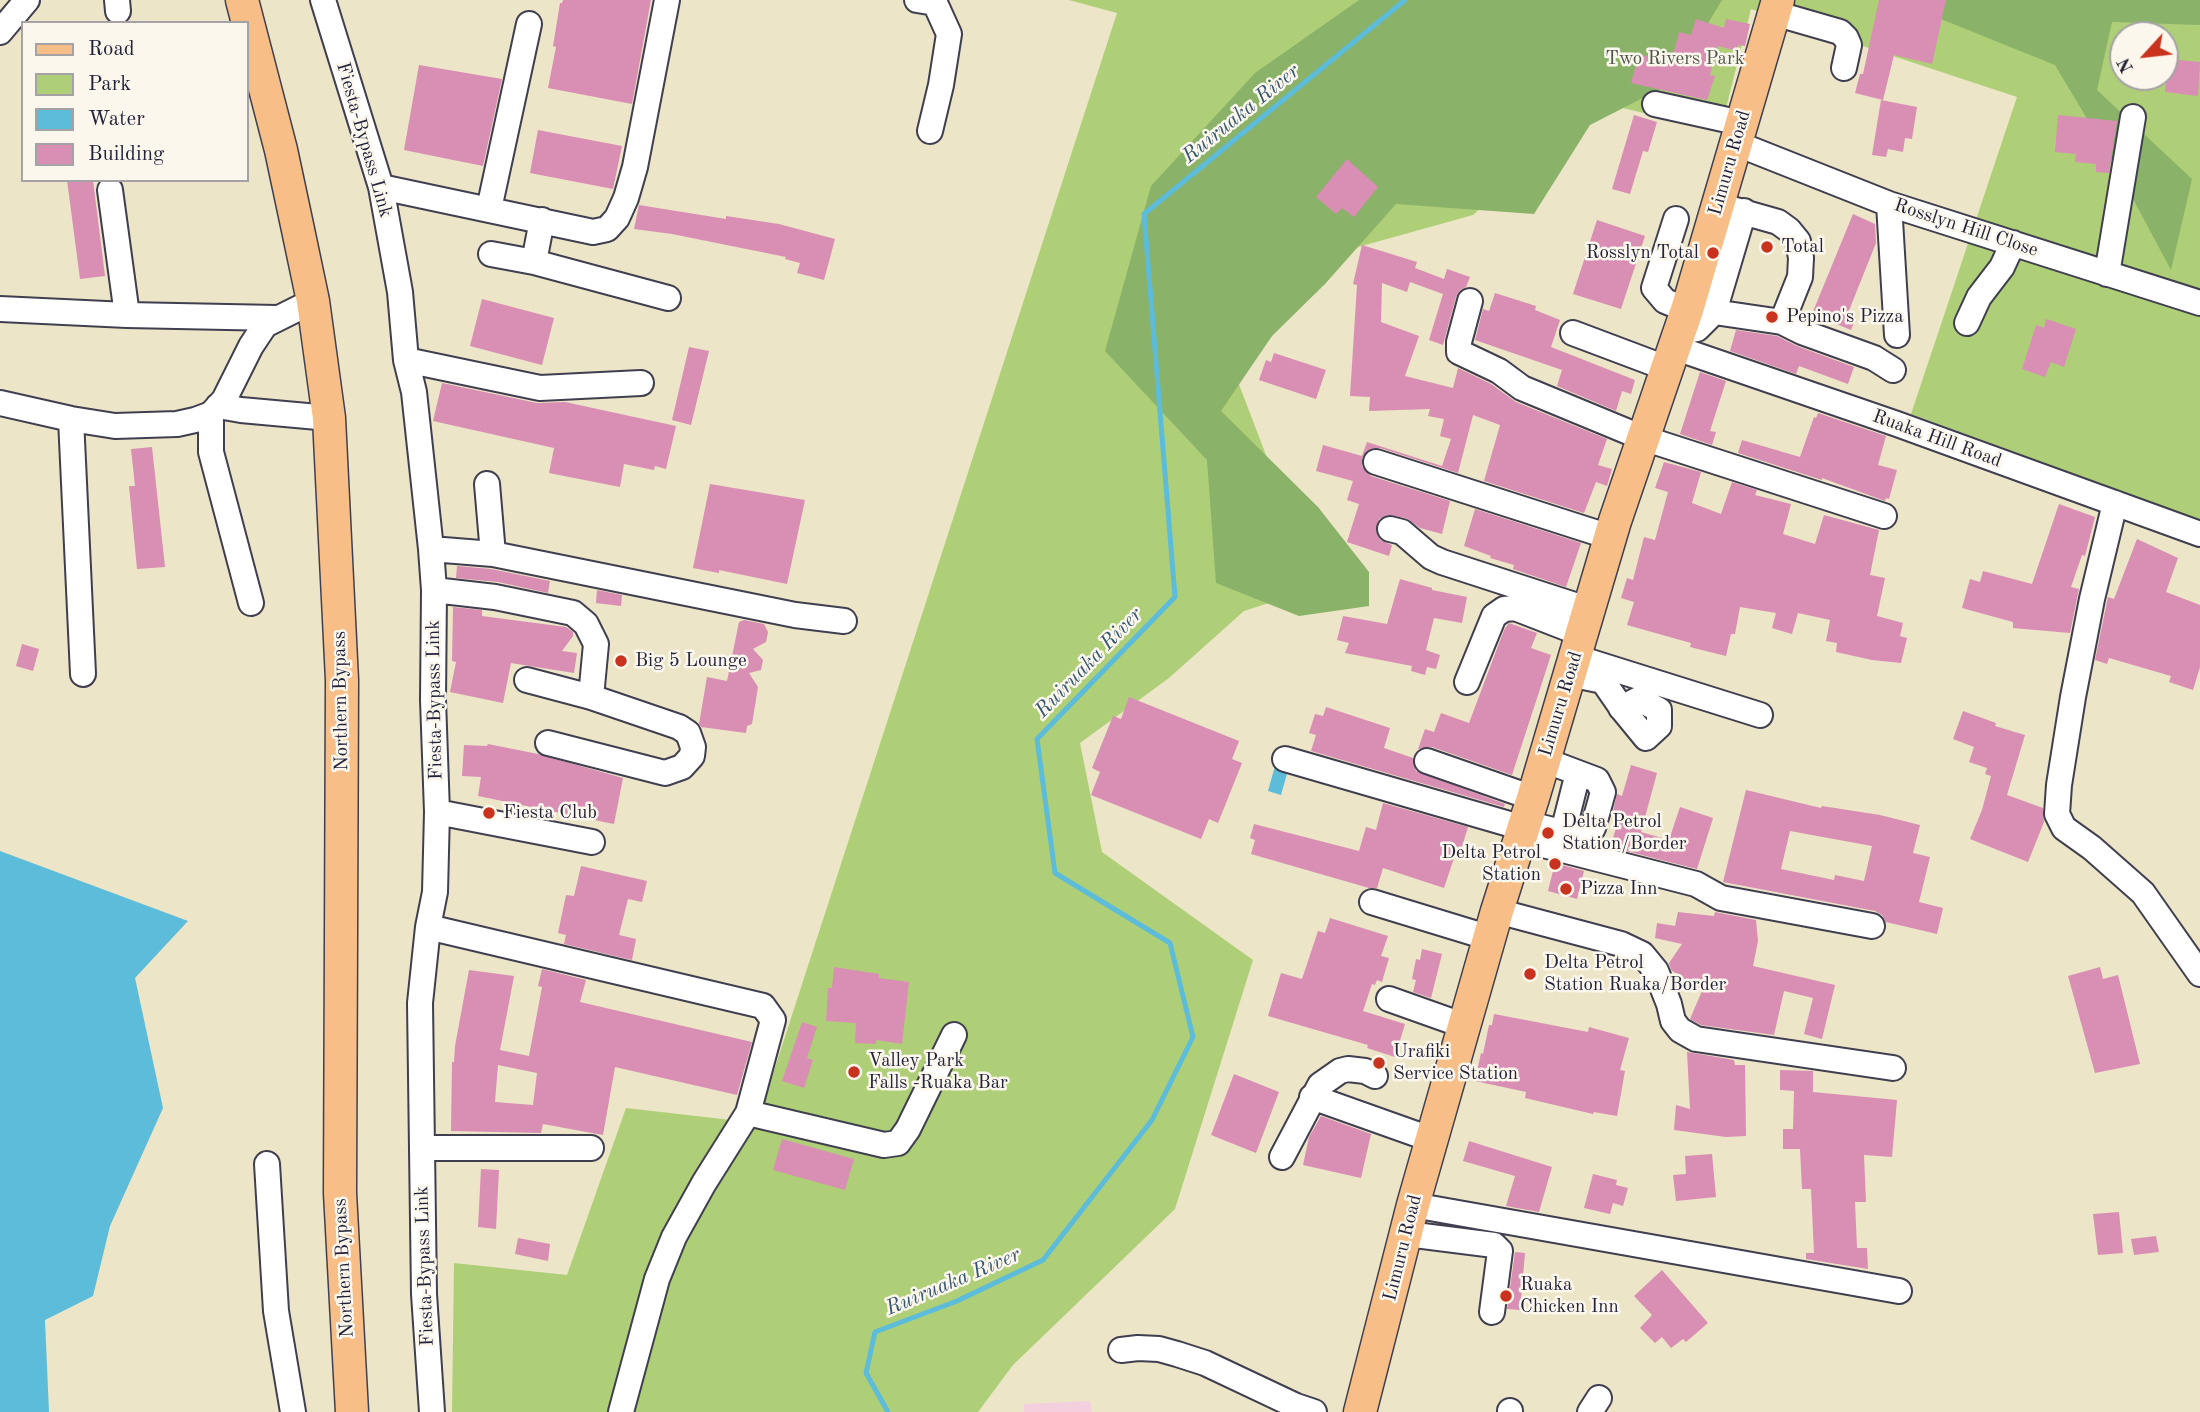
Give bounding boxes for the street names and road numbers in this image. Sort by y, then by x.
street label: Fiesta-Bypass Link [331,60,397,220]
street label: Limuru Road [1704,108,1756,218]
street label: Rosslyn Hill Close [1891,194,2041,262]
street label: Ruaka Hill Road [1869,405,2005,473]
street label: Fiesta-Bypass Link [422,620,448,780]
street label: Northern Bypass [328,631,354,771]
street label: Limuru Road [1534,649,1588,759]
street label: Fiesta-Bypass Link [411,1186,439,1346]
street label: Limuru Road [1379,1193,1427,1303]
street label: Northern Bypass [329,1198,359,1338]

